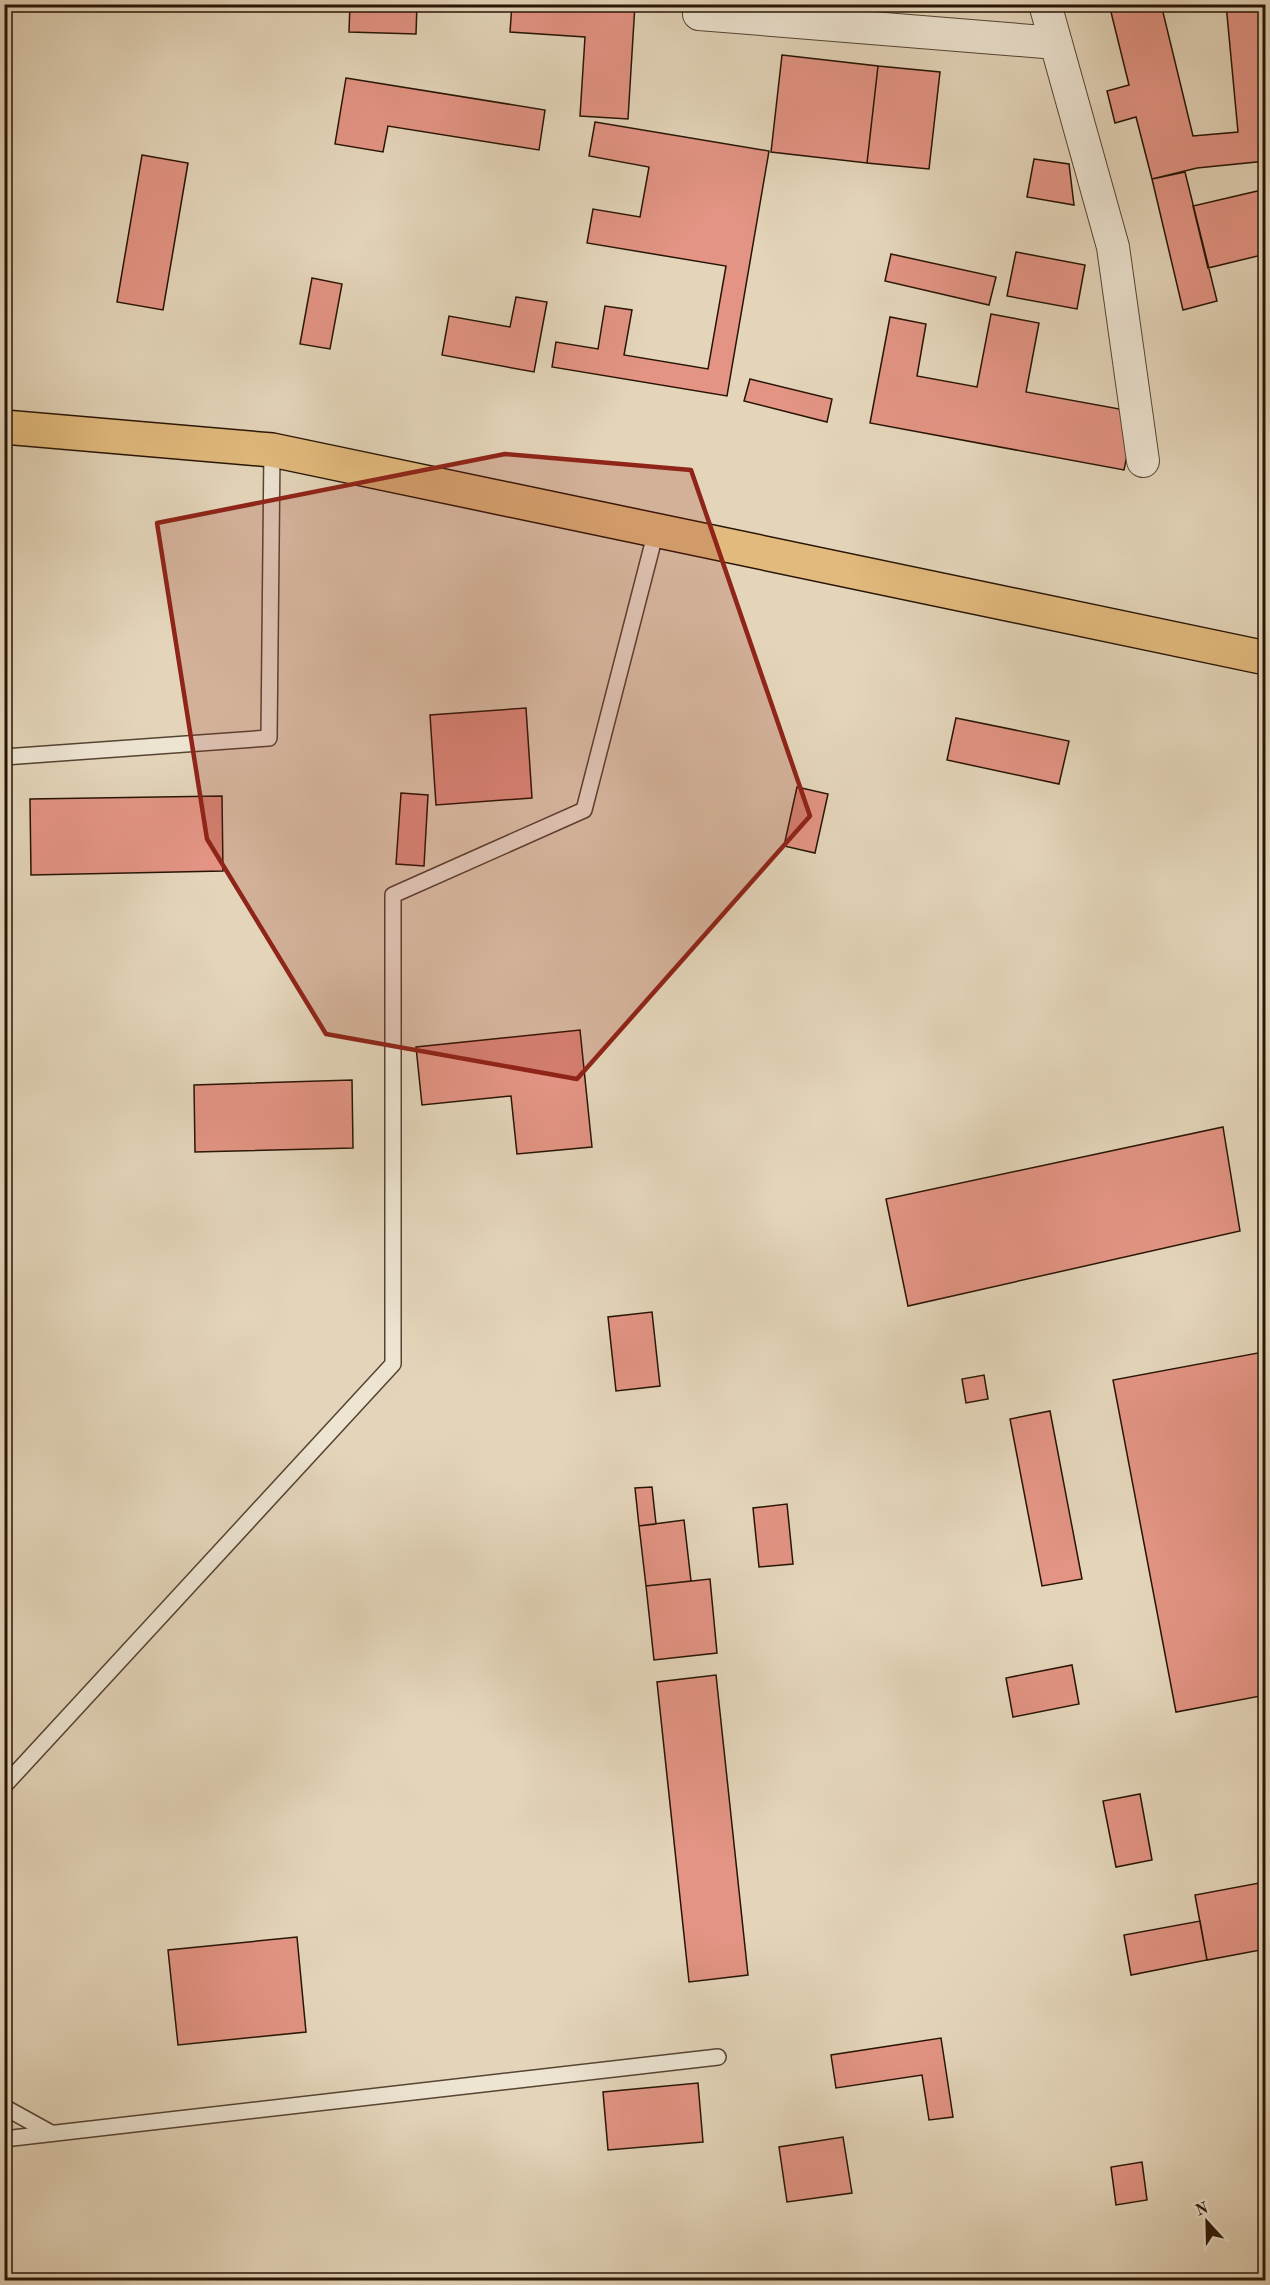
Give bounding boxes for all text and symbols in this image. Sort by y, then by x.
north arrow [1177,2192,1237,2252]
text: N [1193,2200,1212,2220]

